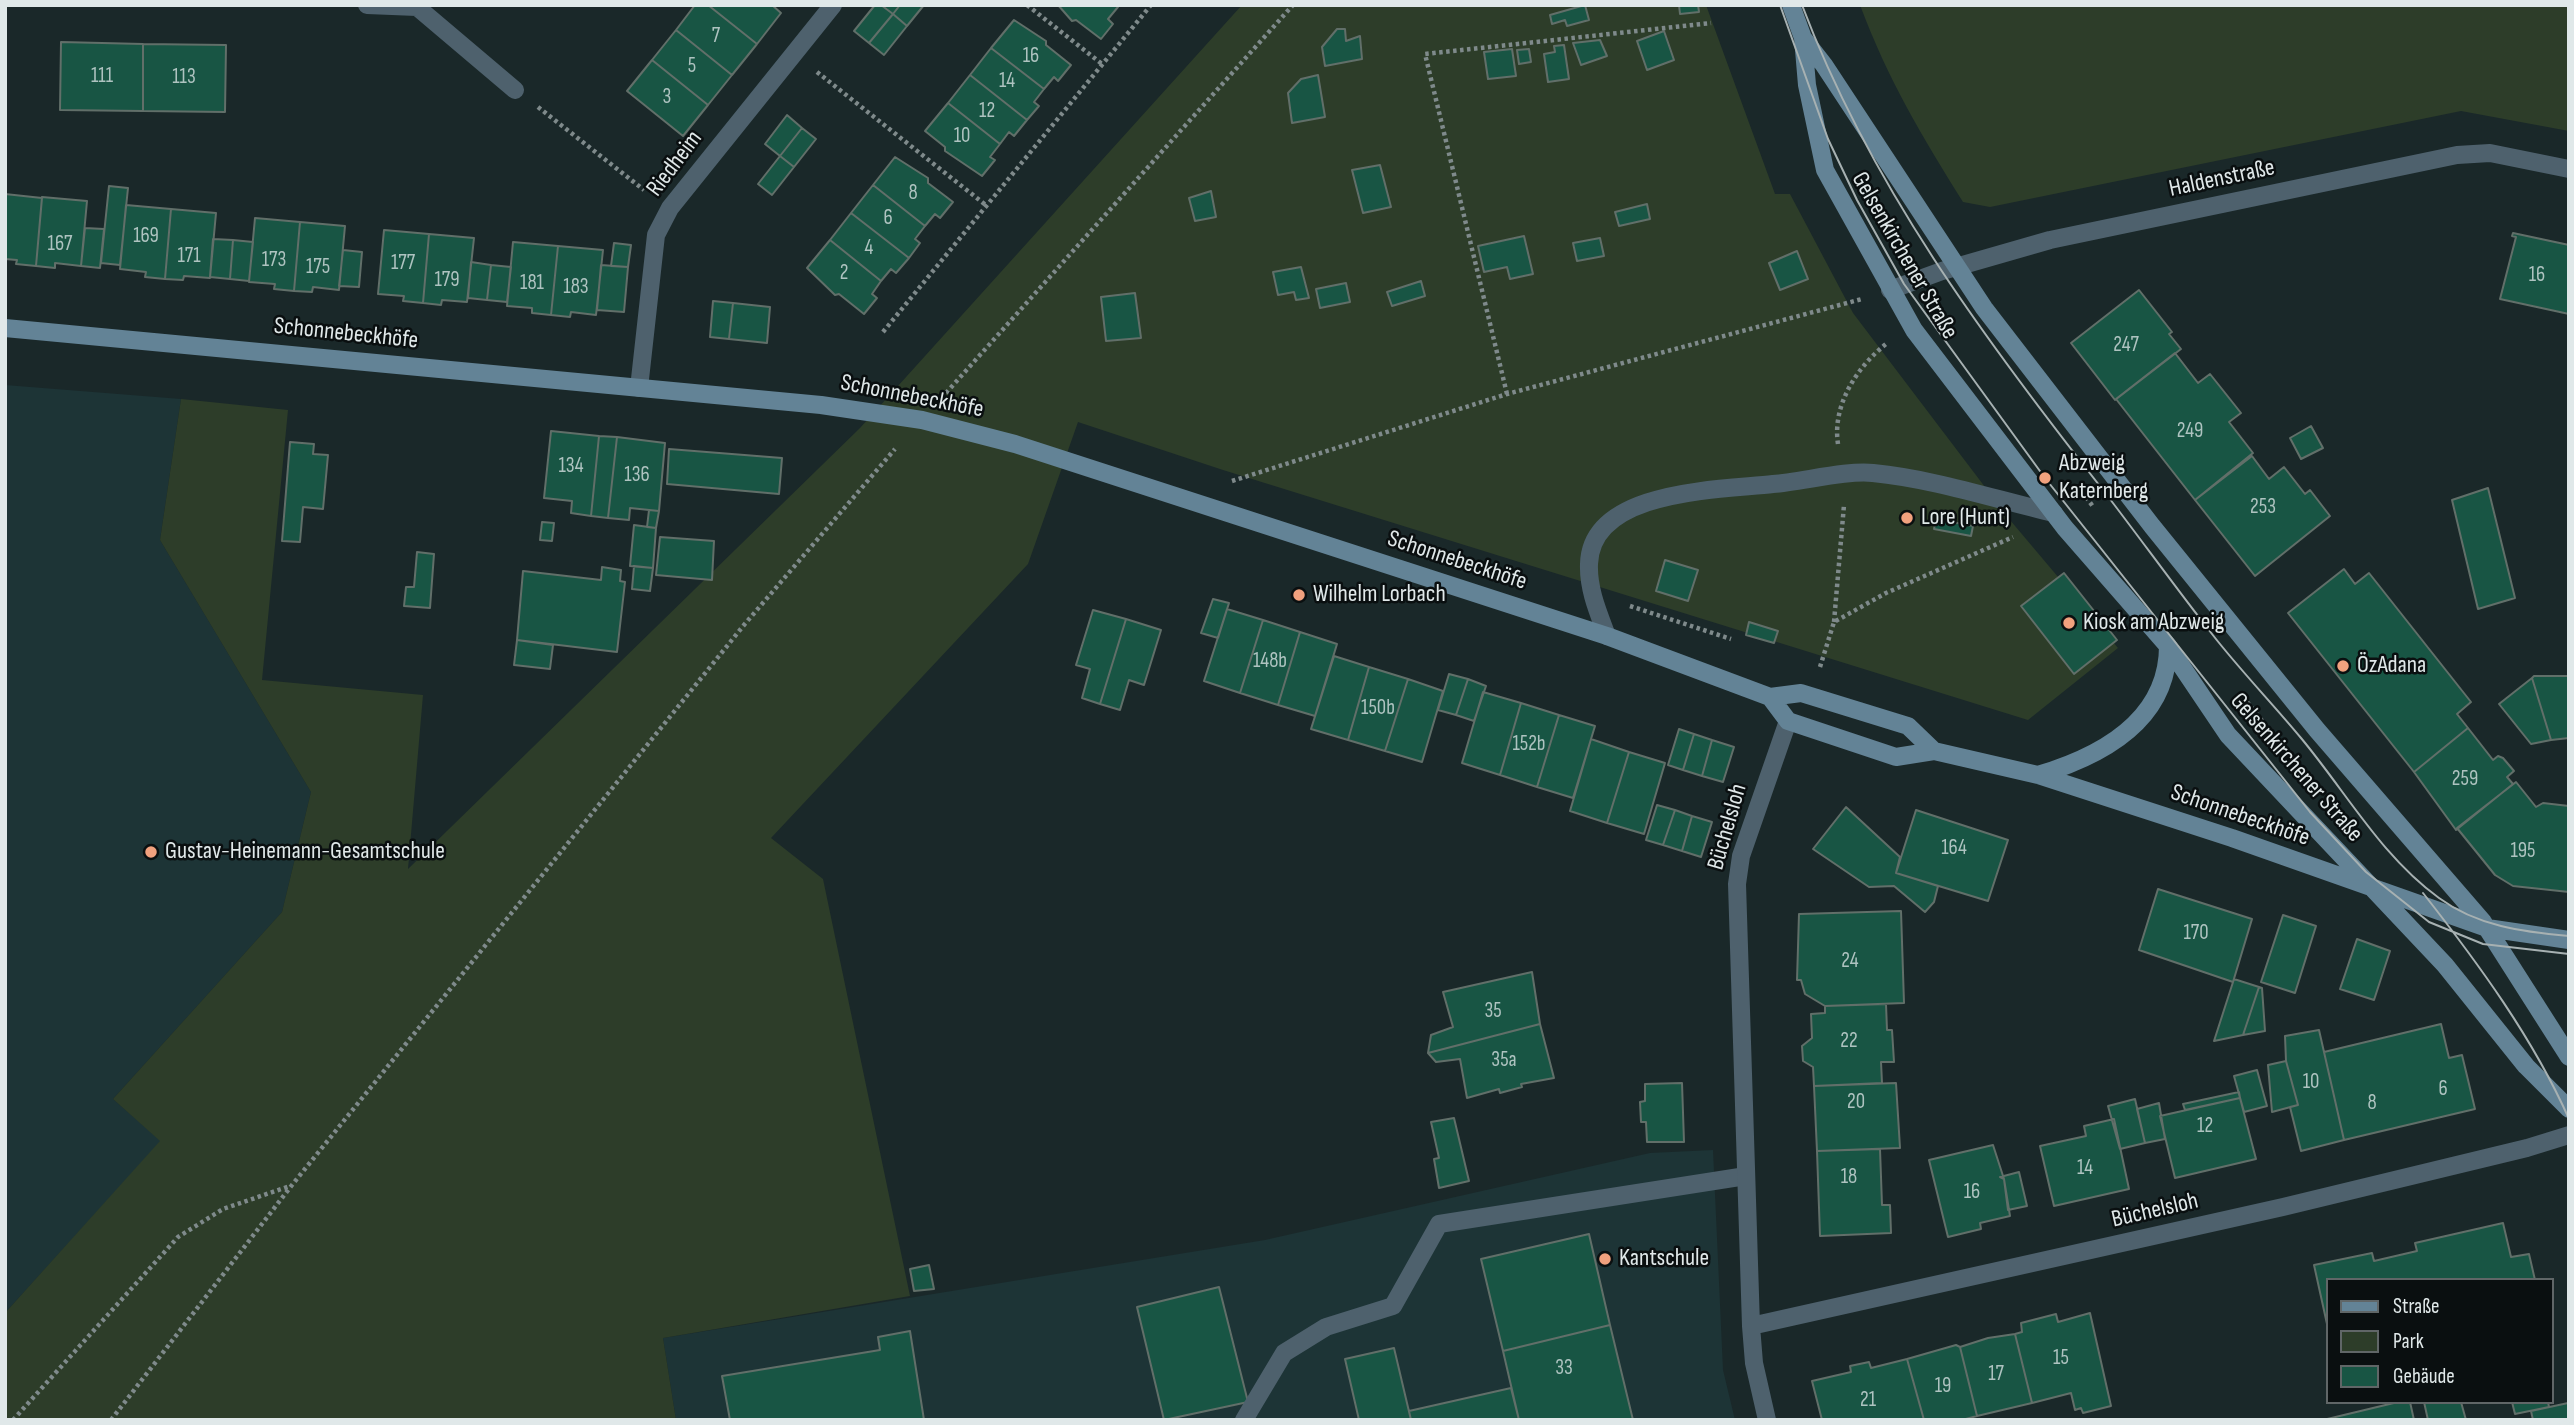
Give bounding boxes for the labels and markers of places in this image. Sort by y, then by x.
place label: Abzweig Katernberg [2059,450,2148,506]
marker: Abzweig Katernberg [2037,470,2053,486]
place label: Lore (Hunt) [1921,504,2010,532]
marker: Lore (Hunt) [1899,510,1915,526]
place label: Wilhelm Lorbach [1313,581,1446,609]
marker: Wilhelm Lorbach [1291,587,1307,603]
place label: Kiosk am Abzweig [2083,609,2224,637]
marker: Kiosk am Abzweig [2061,615,2077,631]
place label: ÖzAdana [2357,652,2426,680]
marker: ÖzAdana [2335,658,2351,674]
place label: Gustav-Heinemann-Gesamtschule [165,838,445,866]
marker: Gustav-Heinemann-Gesamtschule [143,844,159,860]
place label: Kantschule [1619,1245,1709,1273]
marker: Kantschule [1597,1251,1613,1267]

